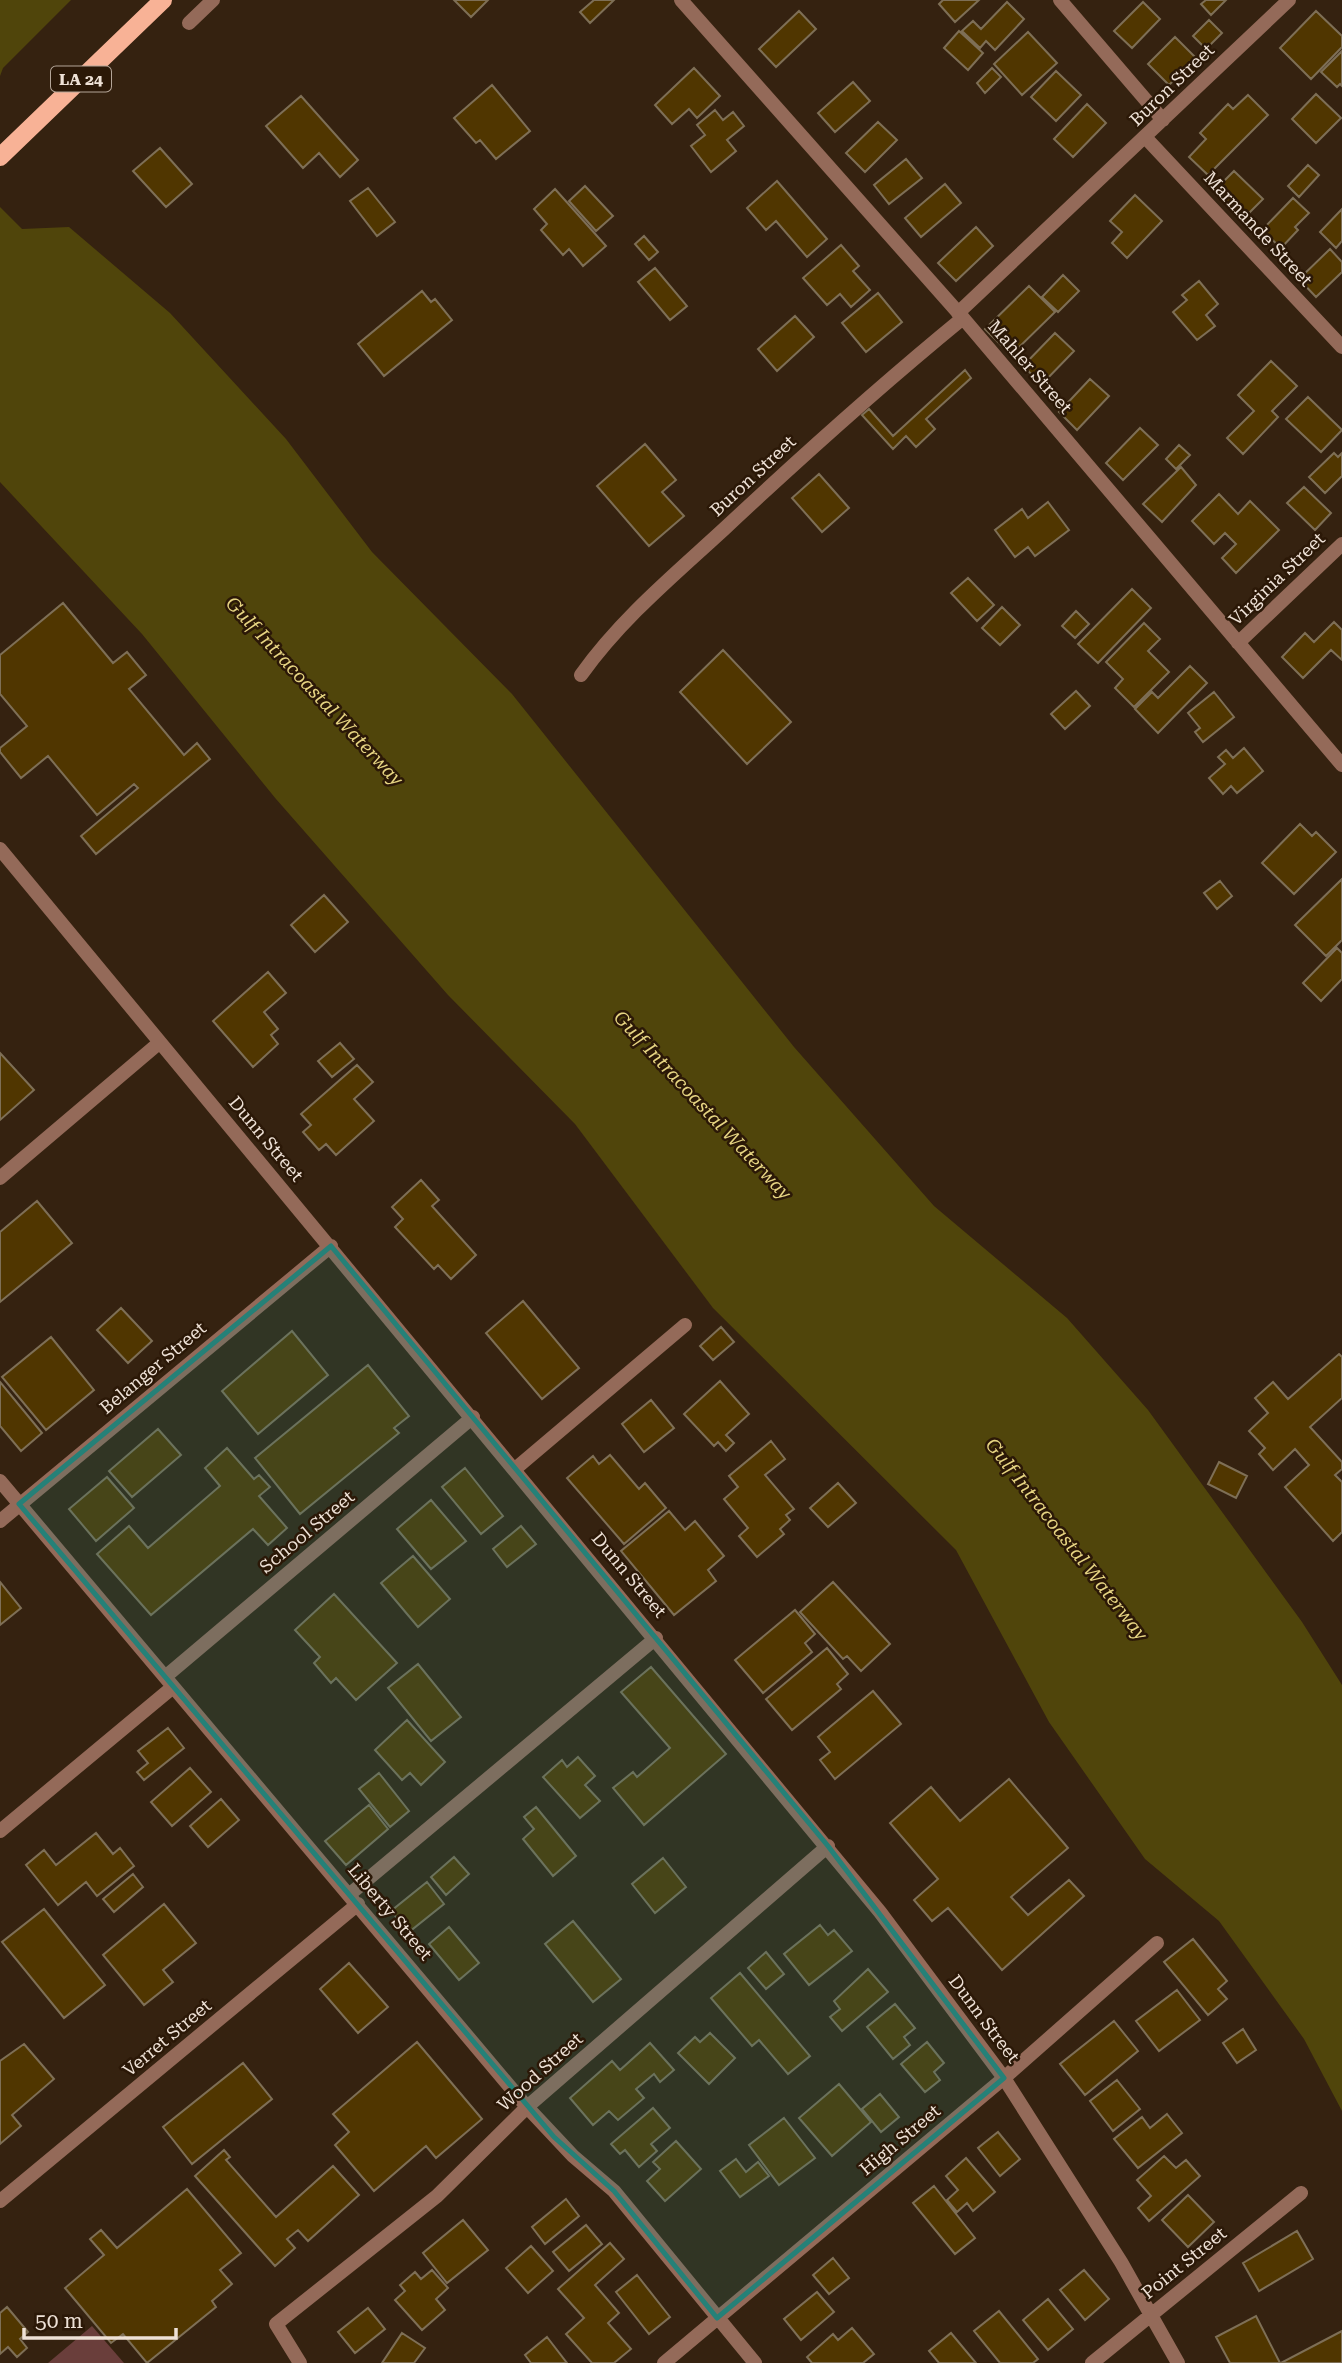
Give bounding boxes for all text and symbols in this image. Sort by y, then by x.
street label: Buron Street [1125,39,1218,130]
road number: LA 24 [51,66,111,92]
street label: Marmande Street [1200,167,1317,291]
street label: Mahler Street [984,316,1077,418]
street label: Buron Street [706,431,800,521]
street label: Virginia Street [1225,528,1329,630]
water label: Gulf Intracoastal Waterway [221,592,409,791]
water label: Gulf Intracoastal Waterway [609,1006,797,1205]
street label: Dunn Street [225,1092,308,1186]
street label: Belanger Street [95,1317,210,1418]
water label: Gulf Intracoastal Waterway [981,1434,1153,1645]
street label: School Street [255,1486,358,1577]
street label: Dunn Street [588,1528,671,1622]
street label: Liberty Street [344,1859,437,1965]
street label: Dunn Street [945,1971,1024,2067]
street label: Verret Street [118,1994,215,2081]
street label: Wood Street [493,2028,587,2115]
street label: High Street [855,2100,944,2179]
street label: Point Street [1137,2222,1230,2303]
scale bar [24,2296,177,2340]
text: 50 m [35,2309,83,2333]

